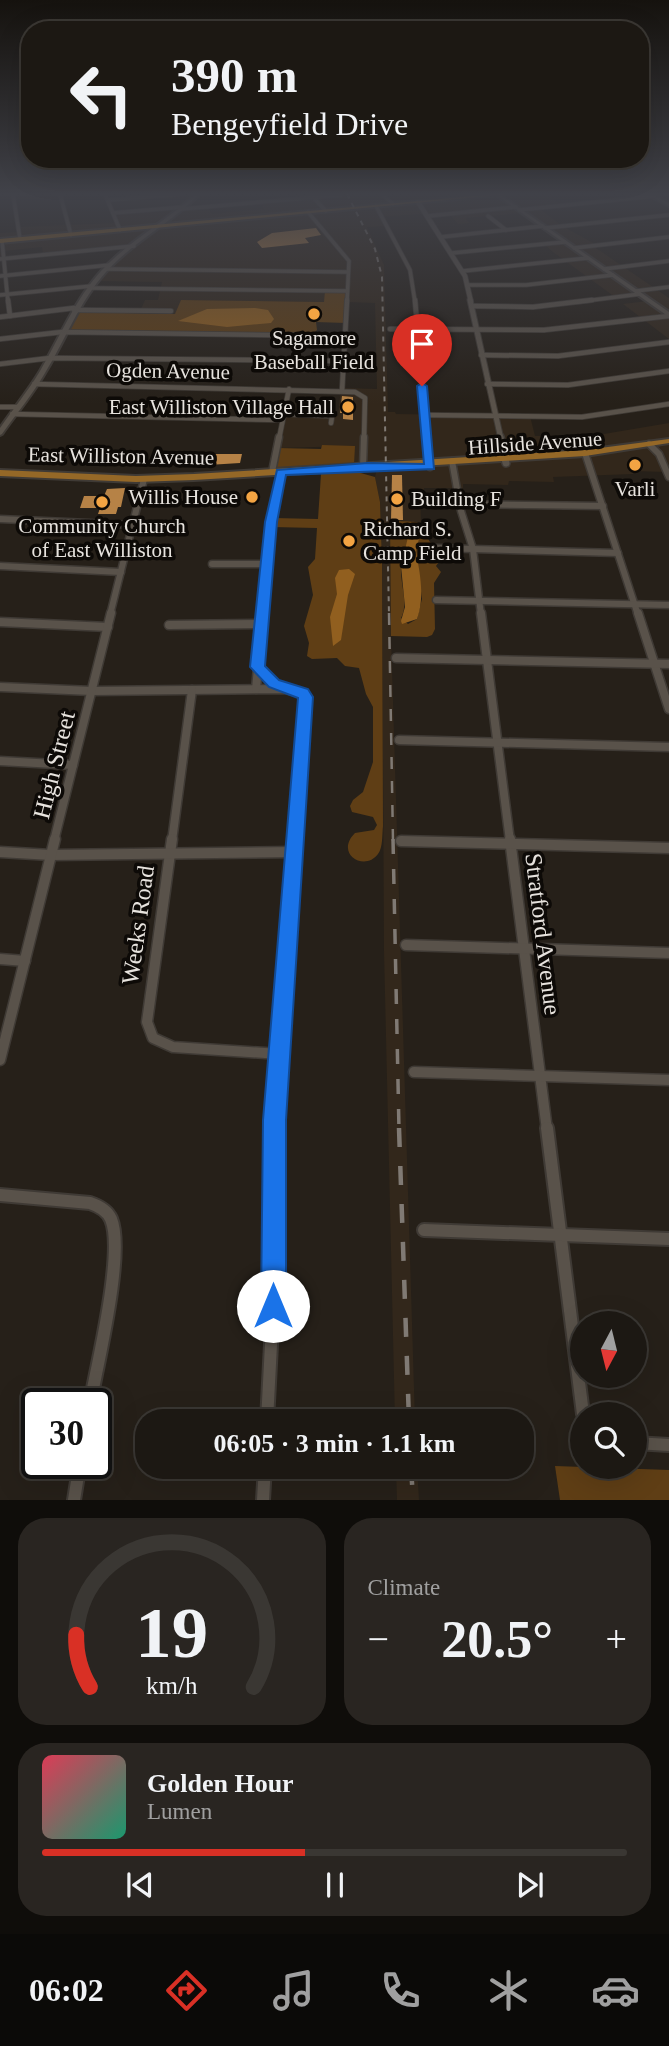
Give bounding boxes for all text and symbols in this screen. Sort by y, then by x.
text: 390 m [171,48,298,103]
icon: left [56,49,147,140]
text: Bengeyfield Drive [171,106,408,142]
marker: Sagamore Baseball Field [306,306,322,322]
pin [392,314,452,386]
icon: arrive [403,325,441,363]
place label: Sagamore Baseball Field [254,326,375,374]
street label: Ogden Avenue [106,358,230,384]
place label: East Williston Village Hall [109,395,334,419]
marker: East Williston Village Hall [340,399,356,415]
street label: Hillside Avenue [467,426,603,460]
street label: East Williston Avenue [28,442,214,470]
marker: Varli [627,457,643,473]
place label: Varli [615,477,656,501]
place label: Willis House [129,485,238,509]
place label: Building F [411,487,501,511]
marker: Willis House [244,489,260,505]
marker: Building F [389,491,405,507]
marker: Community Church of East Williston [94,494,110,510]
place label: Community Church of East Williston [18,514,186,562]
place label: Richard S. Camp Field [363,517,462,565]
marker: Richard S. Camp Field [341,533,357,549]
street label: High Street [28,708,80,822]
street label: Stratford Avenue [520,852,566,1016]
street label: Weeks Road [117,864,159,986]
position arrow [236,1269,310,1343]
north arrow [570,1311,648,1388]
map controls [570,1311,647,1479]
speed limit sign: 30 [21,1388,112,1479]
button: search [570,1402,647,1479]
text: 06:05 · 3 min · 1.1 km [214,1429,455,1458]
text: Climate [368,1575,440,1600]
text: 19 [135,1593,208,1674]
text: 20.5° [441,1611,553,1668]
text: − [368,1618,389,1660]
text: + [606,1618,627,1660]
text: km/h [146,1672,198,1699]
text: Golden Hour [147,1769,294,1798]
text: Lumen [147,1799,212,1824]
icon: previous [121,1866,159,1904]
icon: pause [316,1866,354,1904]
icon: next [511,1866,549,1904]
icon: directions [162,1966,211,2015]
icon: music [269,1966,318,2015]
icon: phone [376,1966,425,2015]
icon: climate [484,1966,533,2015]
icon: car [591,1966,640,2015]
text: 06:02 [29,1972,104,2008]

